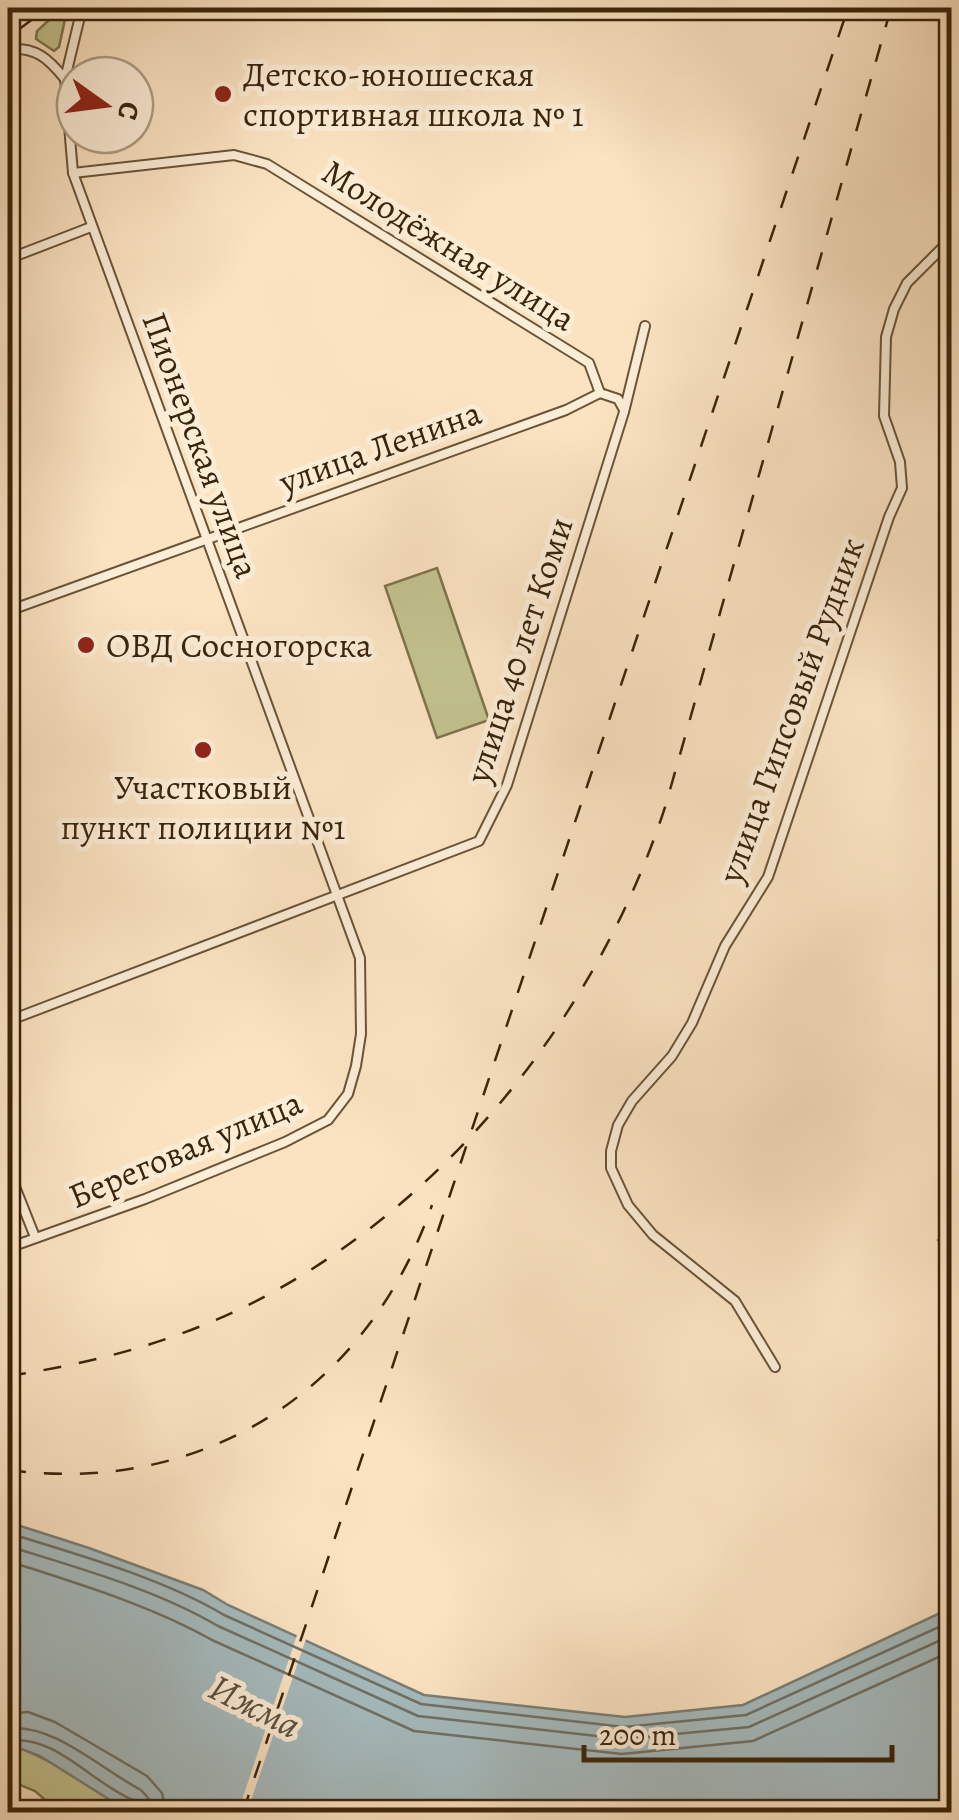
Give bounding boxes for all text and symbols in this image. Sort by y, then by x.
place label: Детско-юношеская спортивная школа № 1 [243,50,584,138]
north arrow [55,55,155,155]
marker: Детско-юношеская спортивная школа № 1 [212,83,234,105]
text: С [108,98,149,124]
street label: Молодёжная улица [313,148,585,342]
street label: Пионерская улица [131,306,271,584]
street label: улица Ленина [271,388,488,506]
street label: улица 40 лет Коми [453,511,585,790]
street label: улица Гипсовый Рудник [706,531,876,890]
place label: ОВД Сосногорска [106,621,372,669]
marker: ОВД Сосногорска [75,634,97,656]
marker: Участковый пункт полиции №1 [192,739,214,761]
place label: Участковый пункт полиции №1 [61,763,345,851]
street label: Береговая улица [61,1078,309,1220]
water label: Ижма [200,1661,310,1751]
scale bar [584,1700,892,1762]
text: 200 m [599,1715,676,1755]

